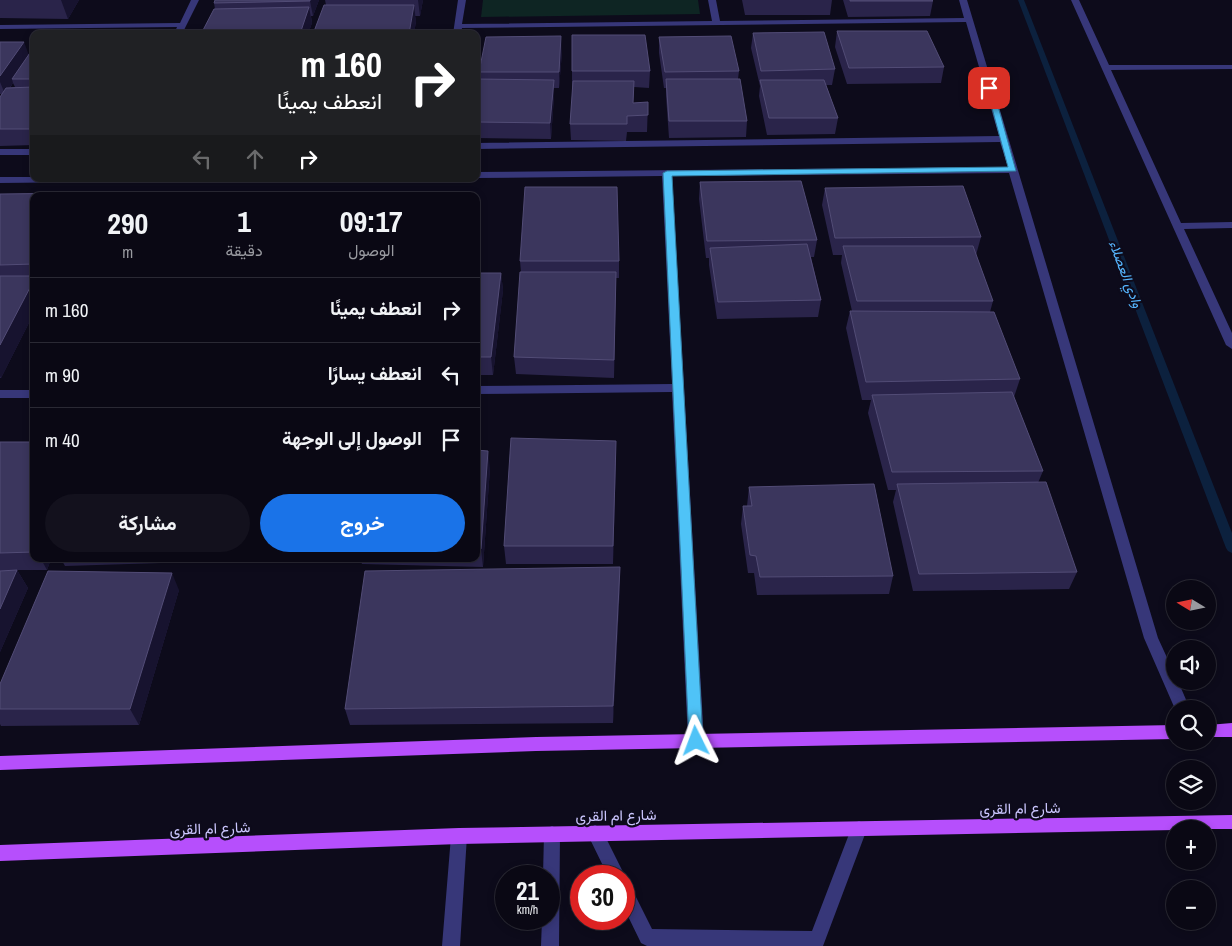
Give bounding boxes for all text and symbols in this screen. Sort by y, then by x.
text: 160 m [301,41,382,88]
icon: right [400,50,465,115]
pin [968,67,1010,109]
icon: arrive [975,74,1003,102]
text: انعطف يمينًا [277,86,382,116]
icon: left [188,145,216,173]
icon: ahead [241,145,269,173]
icon: right [294,145,322,173]
text: 1 [237,201,251,241]
text: 09:17 [340,201,403,241]
text: 290 [107,203,148,243]
water label: وادي العصلاء [1102,238,1147,312]
text: دقيقة [226,239,263,261]
text: الوصول [348,239,394,261]
text: m [122,241,133,263]
text: انعطف يمينًا [330,295,422,321]
icon: right [437,296,465,324]
text: 160 m [45,297,88,323]
text: انعطف يسارًا [328,360,422,386]
icon: left [437,361,465,389]
text: 90 m [45,362,80,388]
text: الوصول إلى الوجهة [282,425,422,451]
icon: arrive [437,426,465,454]
text: 40 m [45,427,80,453]
button: مشاركة [45,494,250,552]
button: خروج [260,494,465,552]
north arrow [1166,580,1216,630]
map controls [1166,580,1216,930]
button: sound [1166,640,1216,690]
button: search [1166,700,1216,750]
position arrow [669,714,721,766]
button: layers [1166,760,1216,810]
street label: شارع ام القرى [979,797,1061,820]
street label: شارع ام القرى [575,804,657,827]
street label: شارع ام القرى [169,816,251,841]
button: + [1166,820,1216,870]
speed limit sign: 30 [570,865,635,930]
text: 21 [516,874,539,908]
button: − [1166,880,1216,930]
text: km/h [517,902,538,918]

